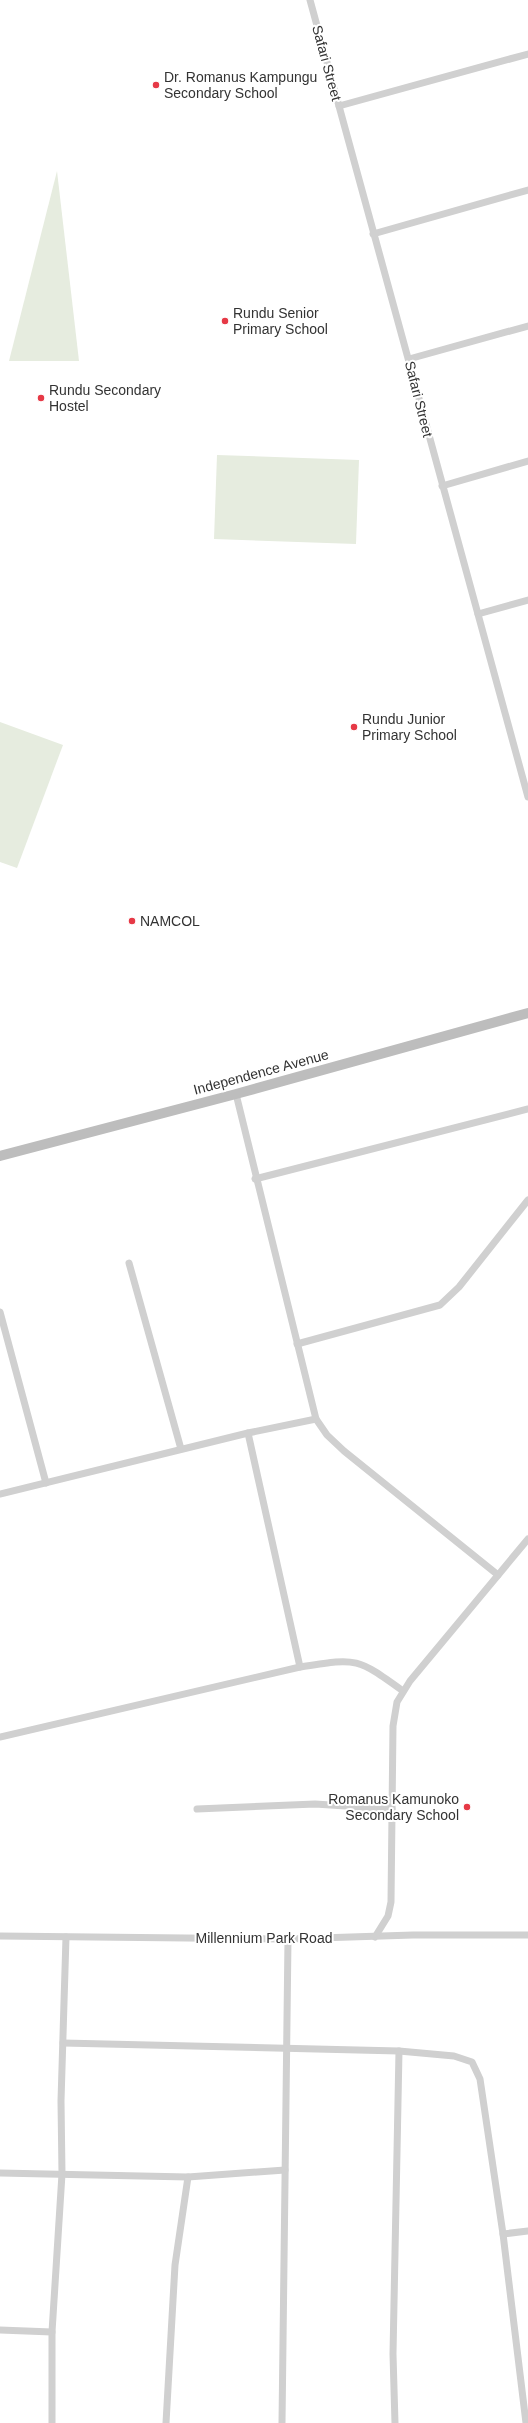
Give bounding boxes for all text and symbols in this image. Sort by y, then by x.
street label: Safari Street [309,23,345,103]
place label: Dr. Romanus Kampungu Secondary School [164,69,317,101]
marker: Dr. Romanus Kampungu Secondary School [151,80,161,90]
place label: Rundu Senior Primary School [233,305,328,337]
marker: Rundu Senior Primary School [220,316,230,326]
street label: Safari Street [402,359,436,439]
place label: Rundu Secondary Hostel [49,382,161,414]
marker: Rundu Secondary Hostel [36,393,46,403]
place label: Rundu Junior Primary School [362,711,457,743]
marker: Rundu Junior Primary School [349,722,359,732]
place label: NAMCOL [140,913,200,929]
marker: NAMCOL [127,916,137,926]
street label: Independence Avenue [192,1046,330,1098]
place label: Romanus Kamunoko Secondary School [328,1791,459,1823]
marker: Romanus Kamunoko Secondary School [462,1802,472,1812]
street label: Millennium Park Road [196,1930,332,1946]

